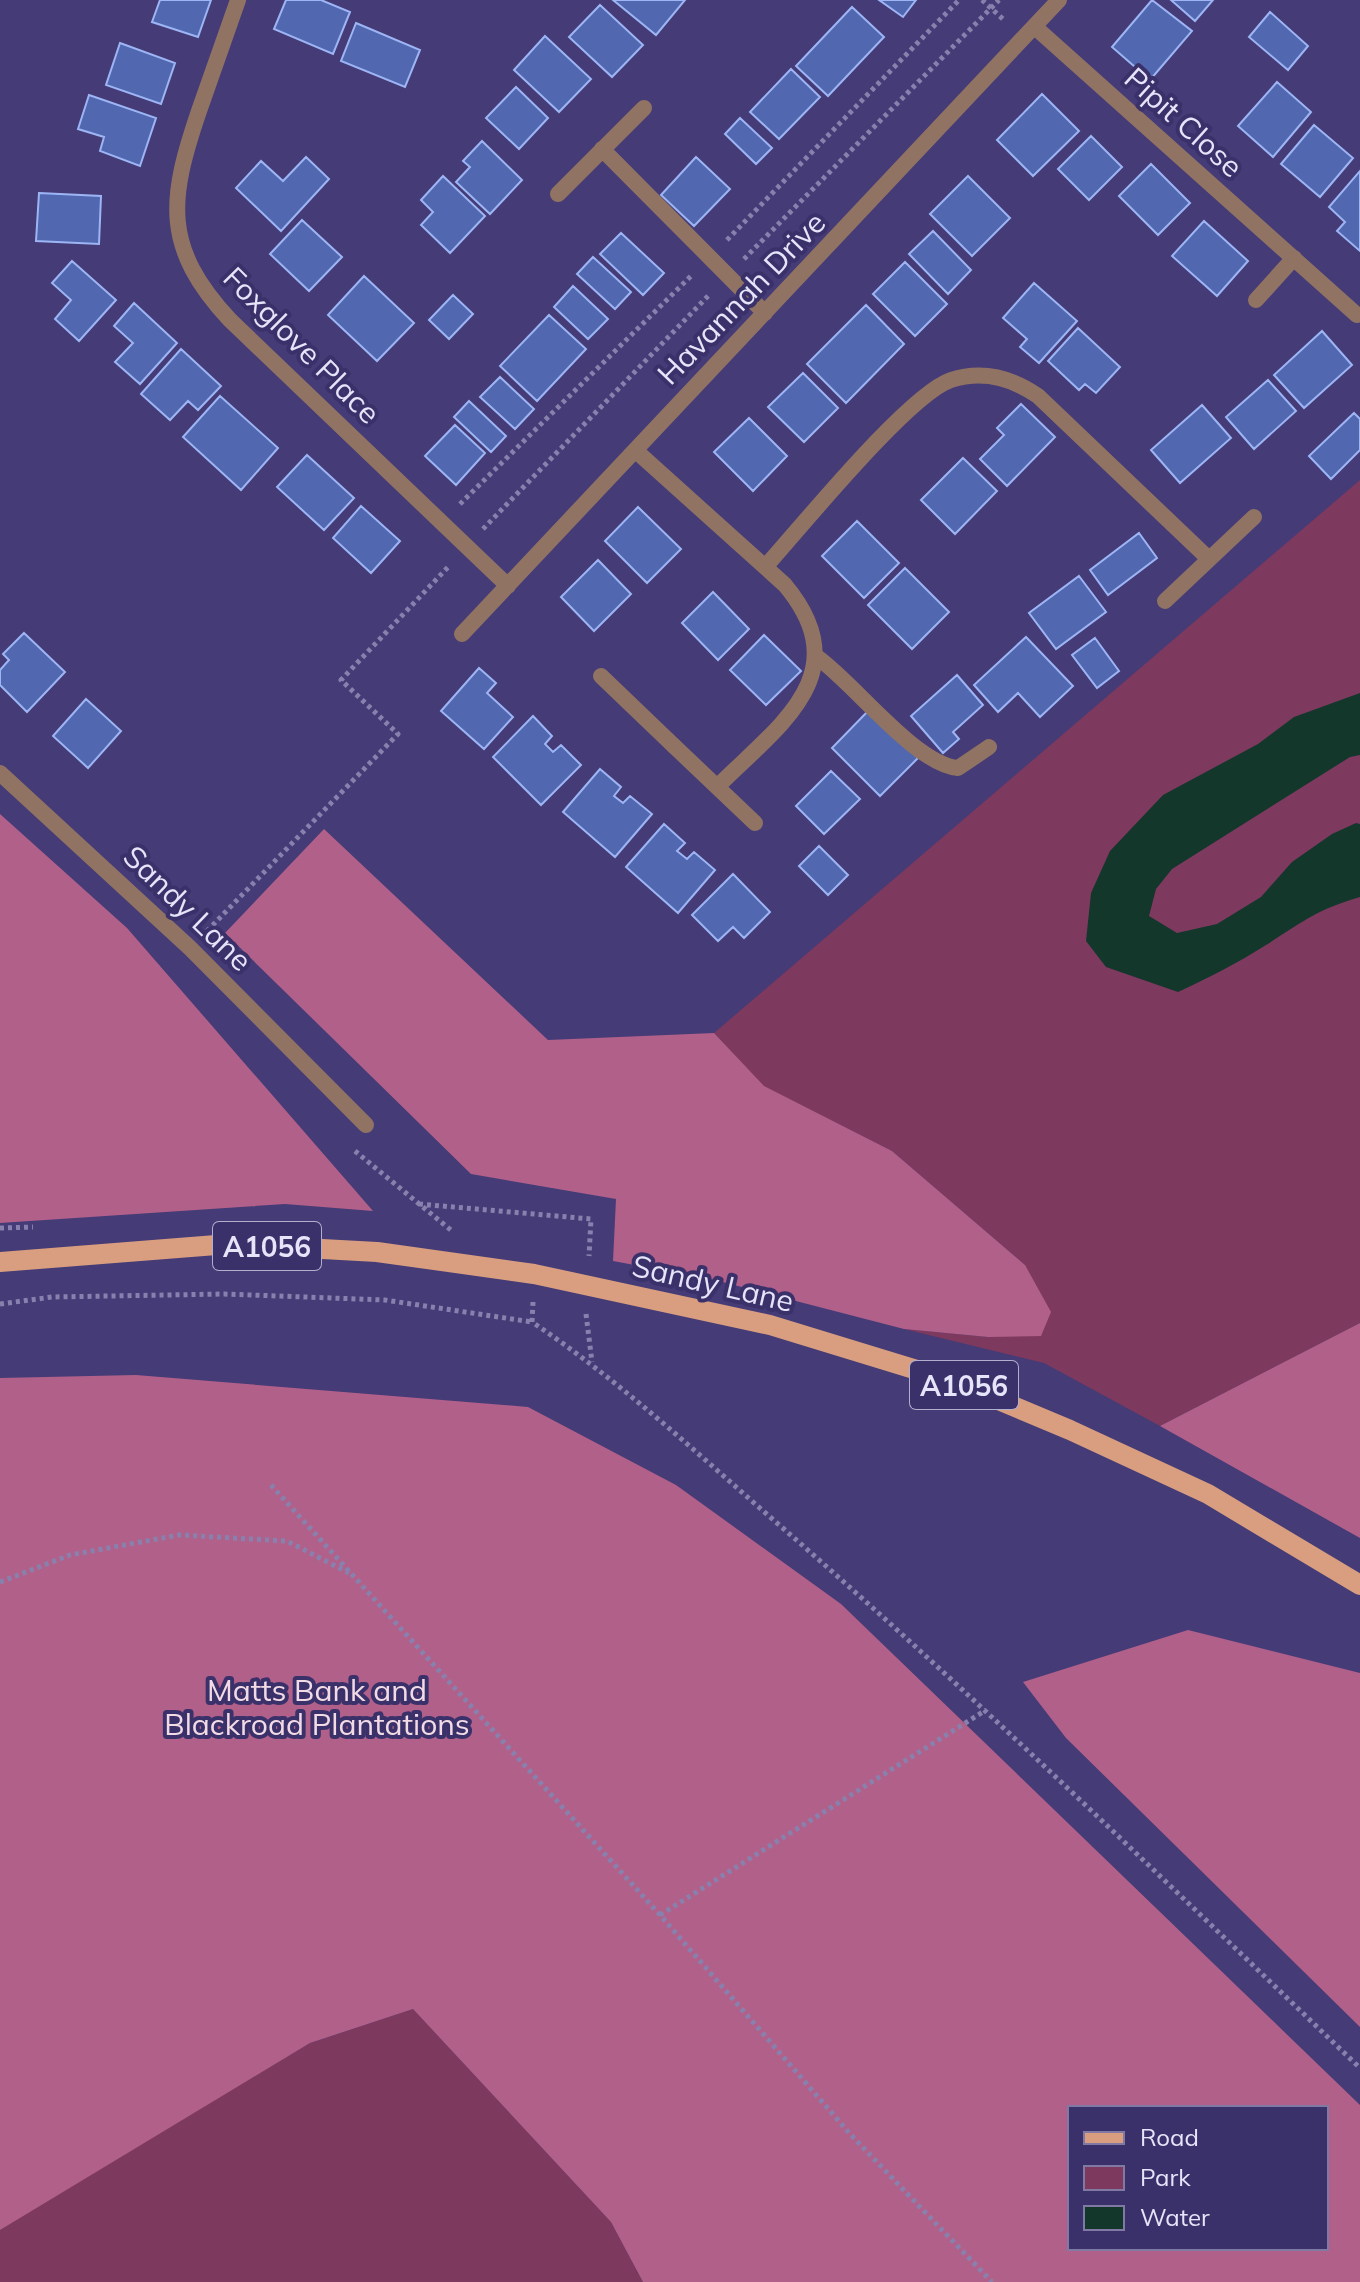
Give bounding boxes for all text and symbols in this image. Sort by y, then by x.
street label: Pipit Close [1117,59,1251,185]
street label: Havannah Drive [649,204,833,392]
street label: Foxglove Place [216,259,388,431]
street label: Sandy Lane [116,837,260,979]
road number: A1056 [213,1222,321,1270]
street label: Sandy Lane [629,1246,797,1320]
road number: A1056 [910,1361,1018,1409]
park label: Matts Bank and Blackroad Plantations [164,1671,470,1743]
legend [1068,2106,1328,2250]
text: Road [1140,2122,1199,2152]
text: Park [1140,2162,1191,2192]
text: Water [1140,2202,1210,2232]

